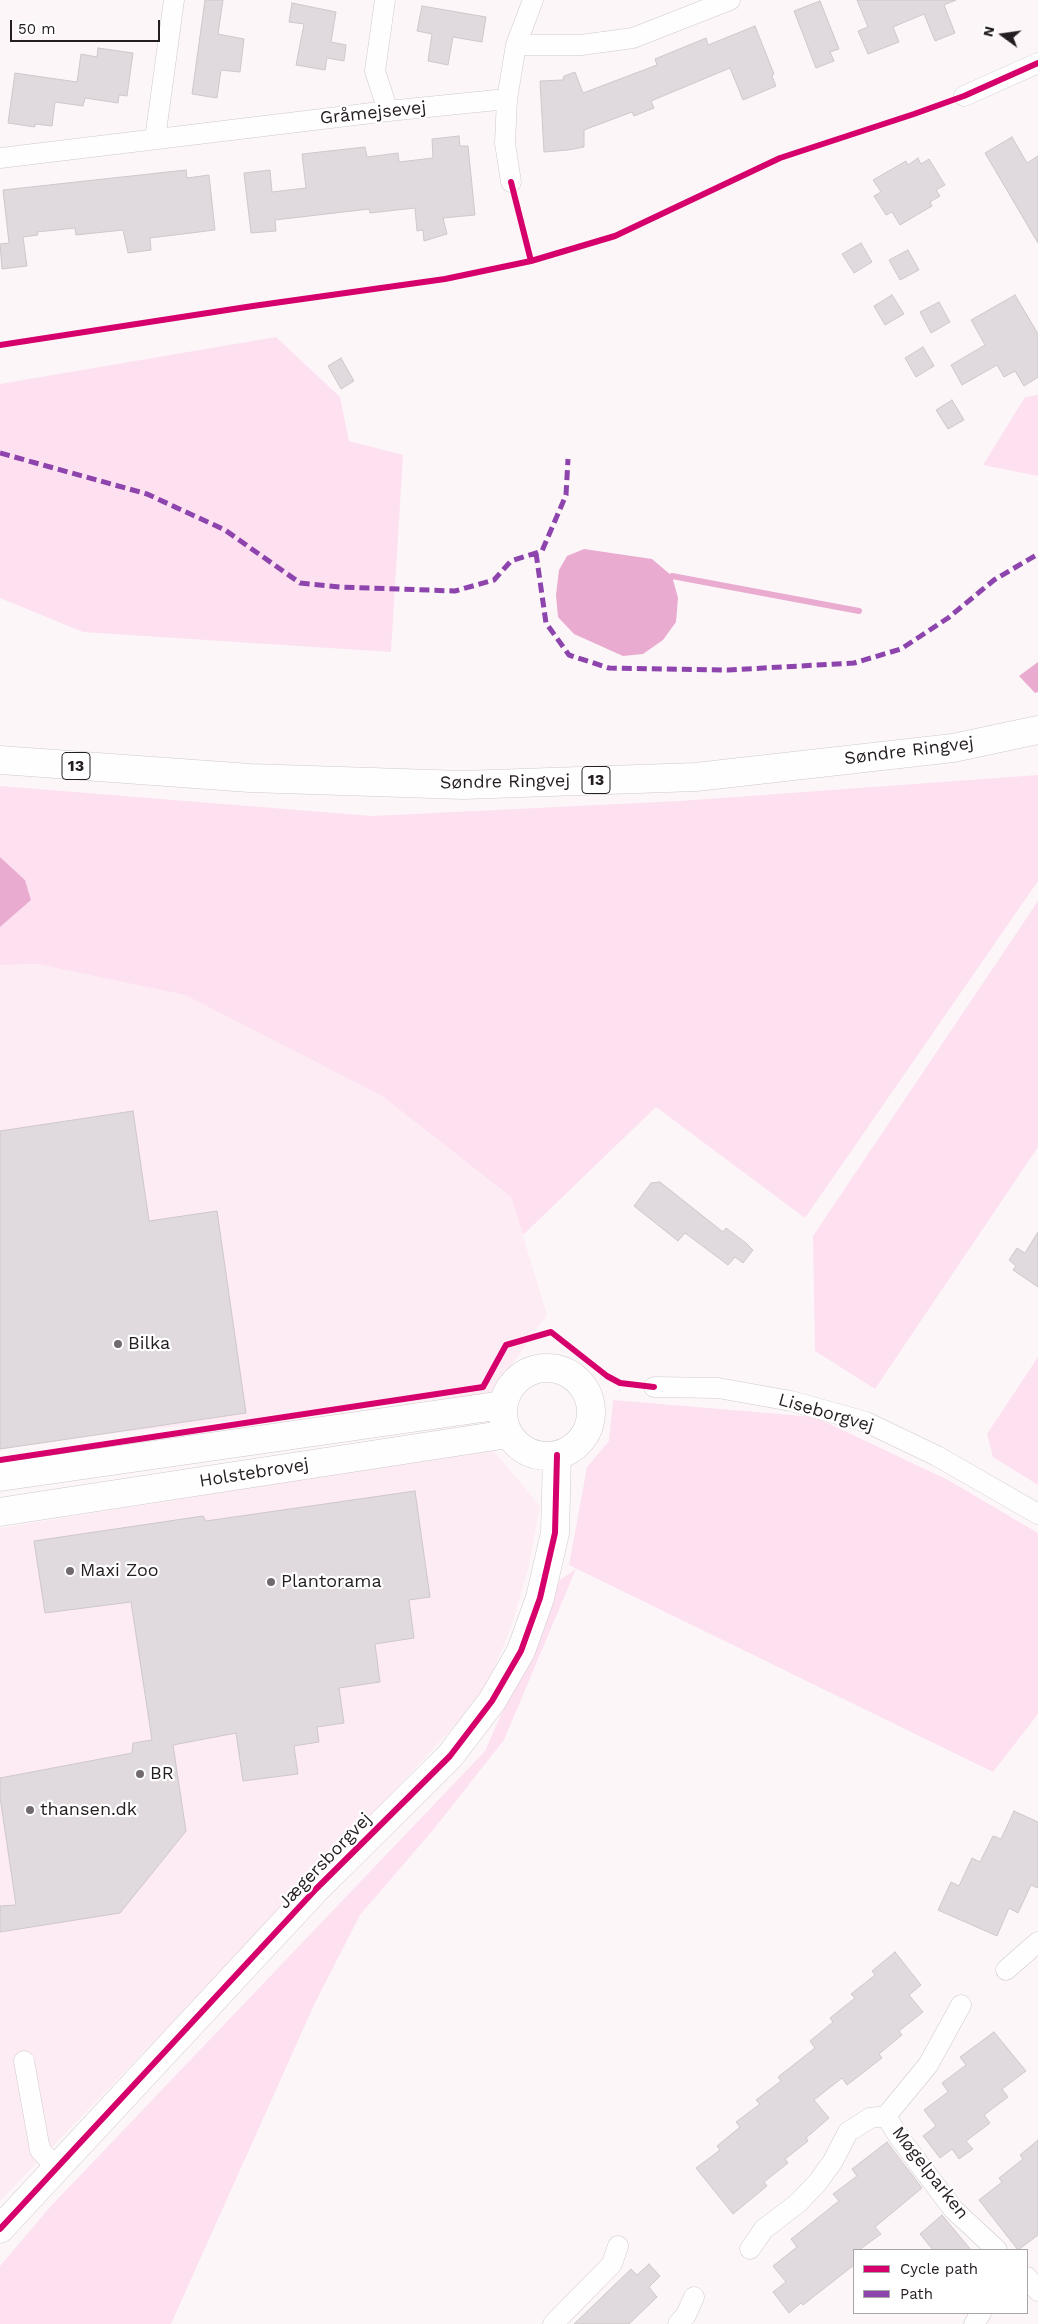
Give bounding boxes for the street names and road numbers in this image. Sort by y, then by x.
street label: Gråmejsevej [319,97,427,129]
street label: Søndre Ringvej [843,732,975,770]
road number: 13 [62,752,90,779]
road number: 13 [582,766,610,794]
street label: Søndre Ringvej [440,770,570,794]
street label: Liseborgvej [776,1389,876,1437]
street label: Holstebrovej [198,1454,310,1492]
street label: Jægersborgvej [274,1808,376,1914]
street label: Møgelparken [887,2122,973,2224]

